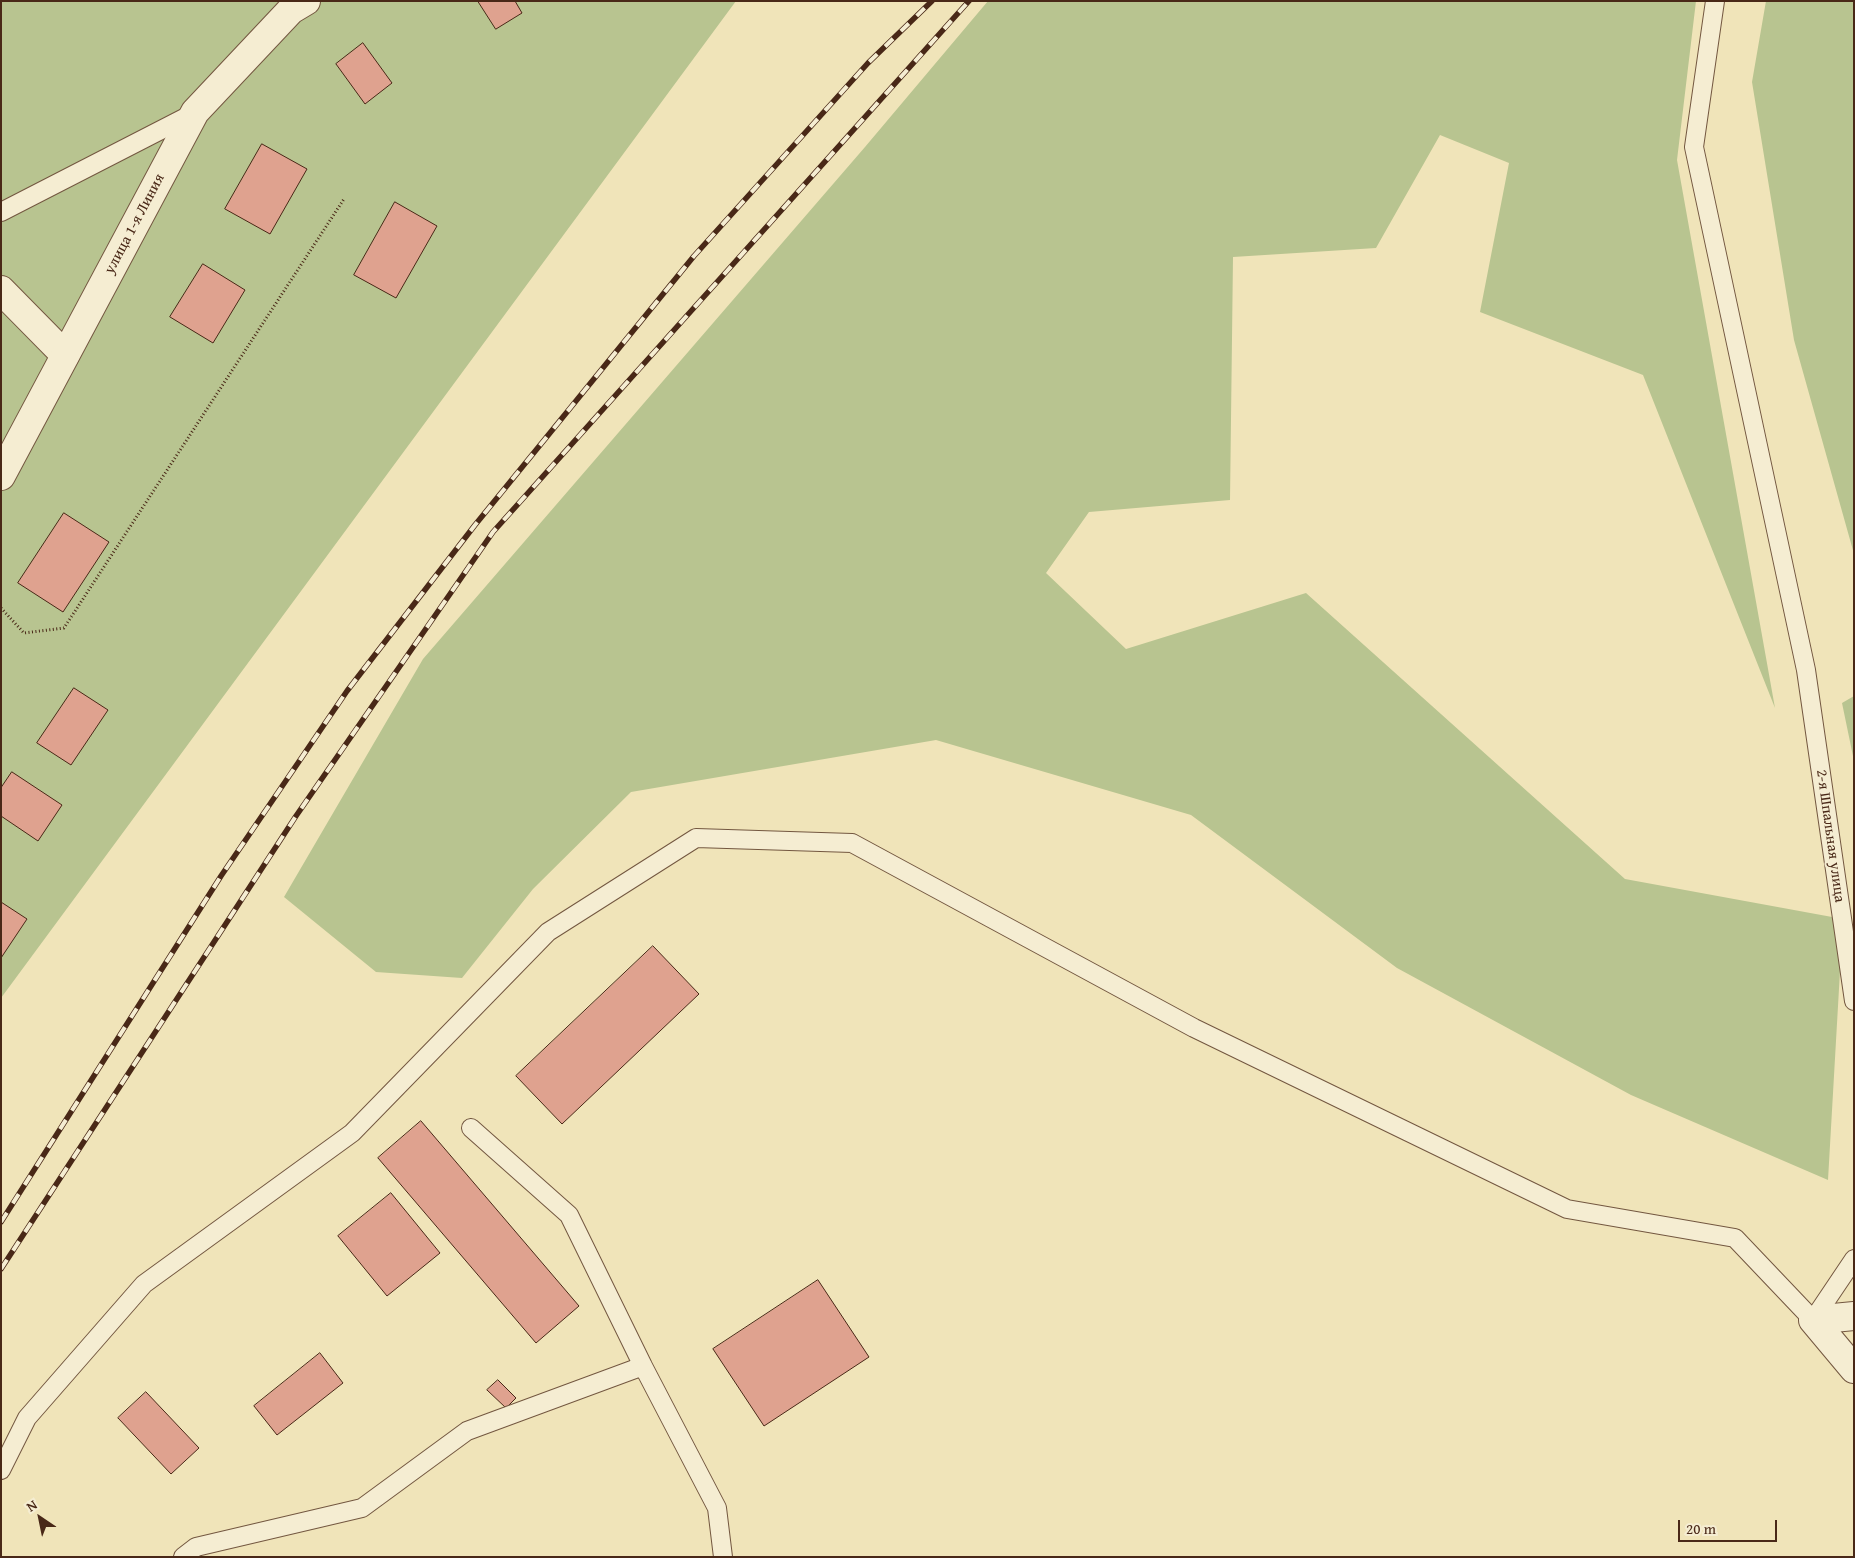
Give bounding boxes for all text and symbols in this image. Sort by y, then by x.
street label: улица 1-я Линия [101,171,169,277]
street label: 2-я Шпальная улица [1812,768,1848,904]
north arrow [15,1493,65,1543]
text: N [22,1495,41,1516]
scale bar [1680,1510,1779,1542]
text: 20 m [1686,1518,1716,1539]

